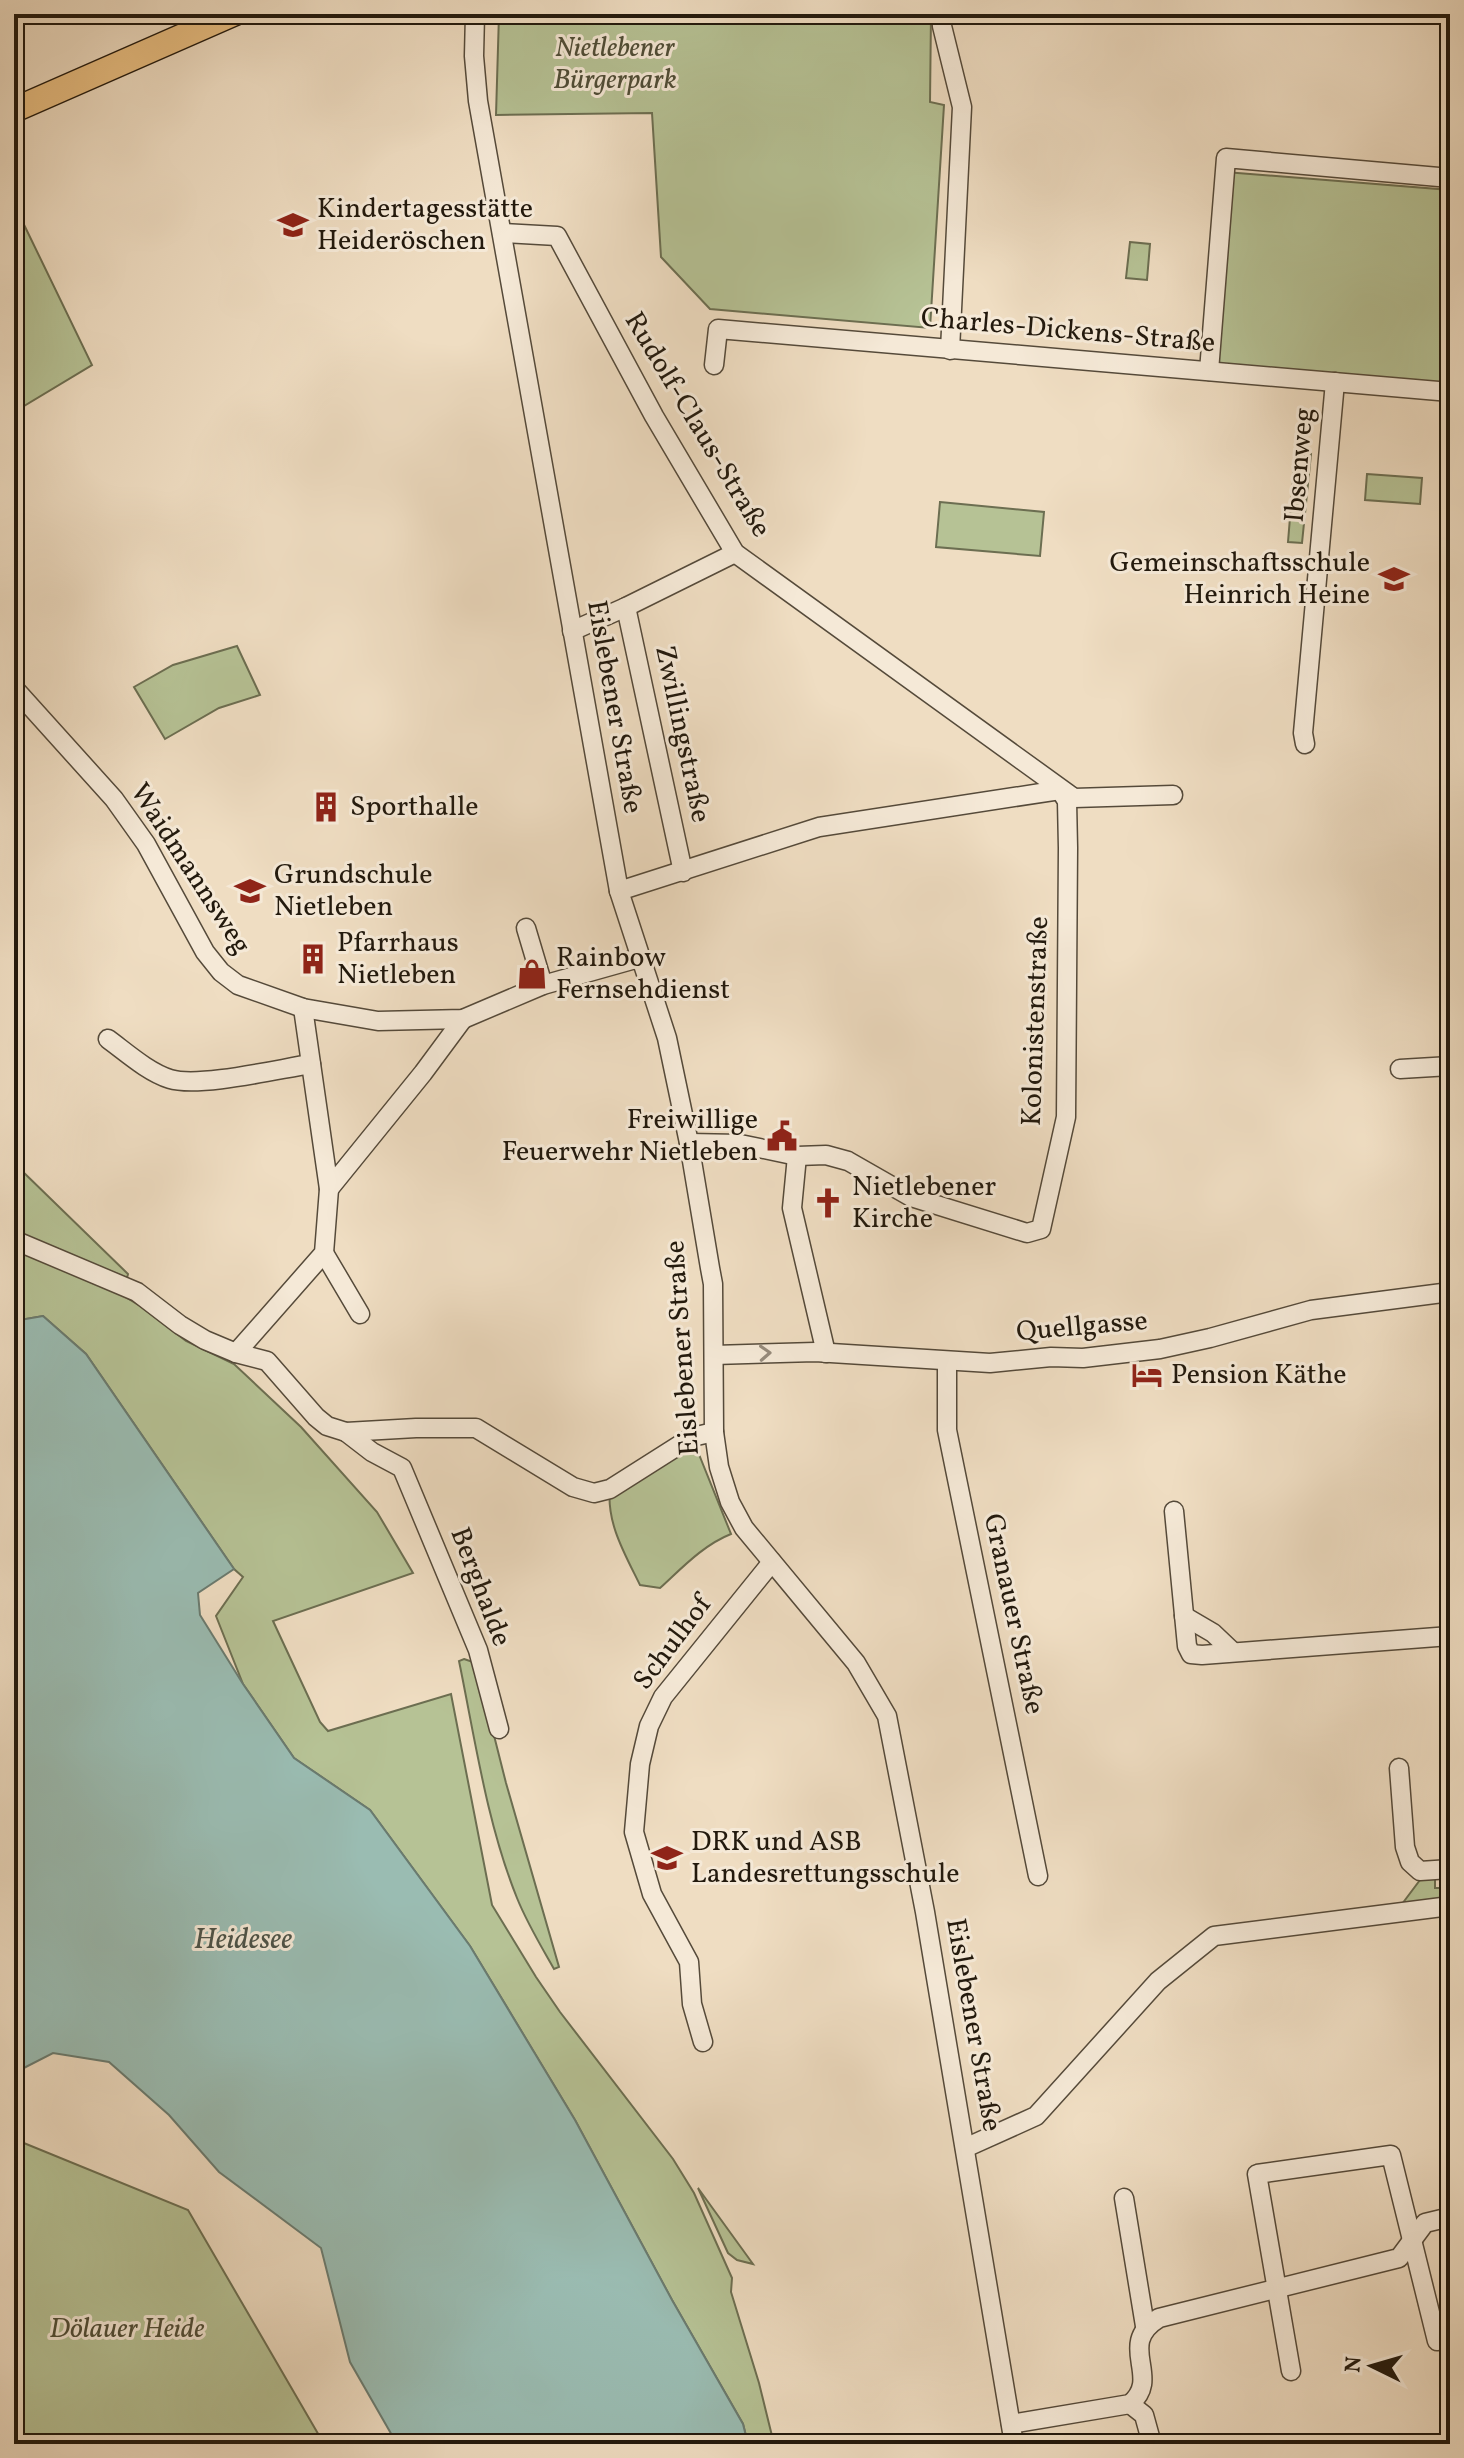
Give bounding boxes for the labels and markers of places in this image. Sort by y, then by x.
place label: Kindertagesstätte Heideröschen [317,190,533,261]
school or university icon: Kindertagesstätte Heideröschen [276,208,310,242]
place label: Gemeinschaftsschule Heinrich Heine [1109,544,1370,615]
school or university icon: Gemeinschaftsschule Heinrich Heine [1377,562,1411,596]
place label: Sporthalle [350,788,479,827]
building icon: Sporthalle [309,790,343,824]
place label: Grundschule Nietleben [274,856,432,927]
school or university icon: Grundschule Nietleben [233,874,267,908]
place label: Pfarrhaus Nietleben [337,924,459,995]
place label: Rainbow Fernsehdienst [556,939,730,1010]
building icon: Pfarrhaus Nietleben [296,942,330,976]
shop icon: Rainbow Fernsehdienst [515,957,549,991]
place label: Freiwillige Feuerwehr Nietleben [502,1101,758,1172]
public building icon: Freiwillige Feuerwehr Nietleben [765,1119,799,1153]
place label: Nietlebener Kirche [852,1168,997,1239]
church icon: Nietlebener Kirche [811,1186,845,1220]
place label: Pension Käthe [1171,1356,1347,1395]
hotel icon: Pension Käthe [1130,1358,1164,1392]
place label: DRK und ASB Landesrettungsschule [691,1823,960,1894]
school or university icon: DRK und ASB Landesrettungsschule [650,1841,684,1875]

